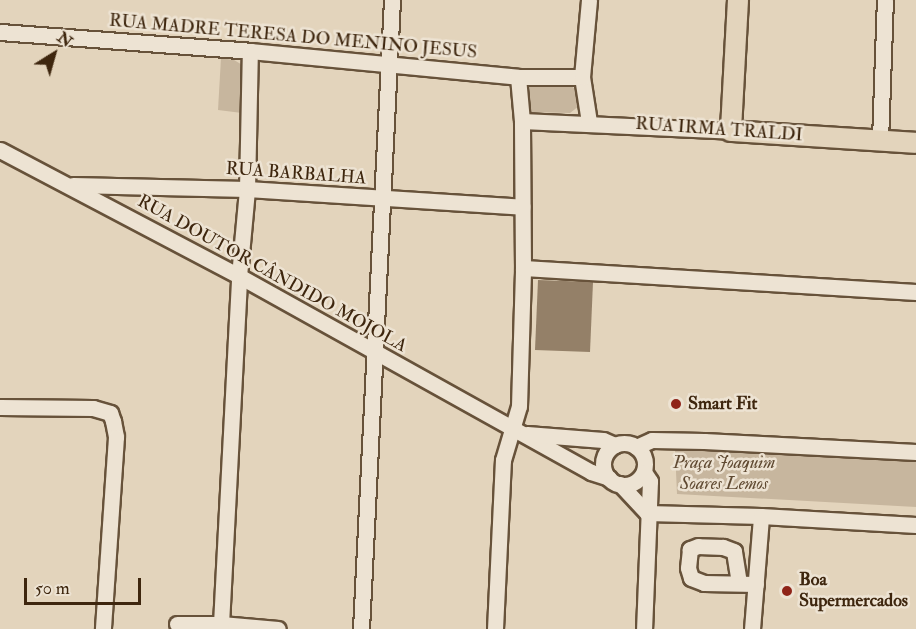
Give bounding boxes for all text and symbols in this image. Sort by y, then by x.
street label: RUA MADRE TERESA DO MENINO JESUS [108,10,478,64]
north arrow [24,24,84,84]
text: N [53,27,77,52]
street label: RUA IRMA TRALDI [635,113,803,147]
street label: RUA BARBALHA [225,158,367,190]
street label: RUA DOUTOR CÂNDIDO MOJOLA [134,191,410,357]
place label: Smart Fit [688,393,757,415]
marker: Smart Fit [669,397,683,411]
park label: Praça Joaquim Soares Lemos [673,453,775,496]
scale bar [27,566,144,604]
place label: Boa Supermercados [799,570,908,612]
text: 50 m [35,577,70,600]
marker: Boa Supermercados [780,584,794,598]

